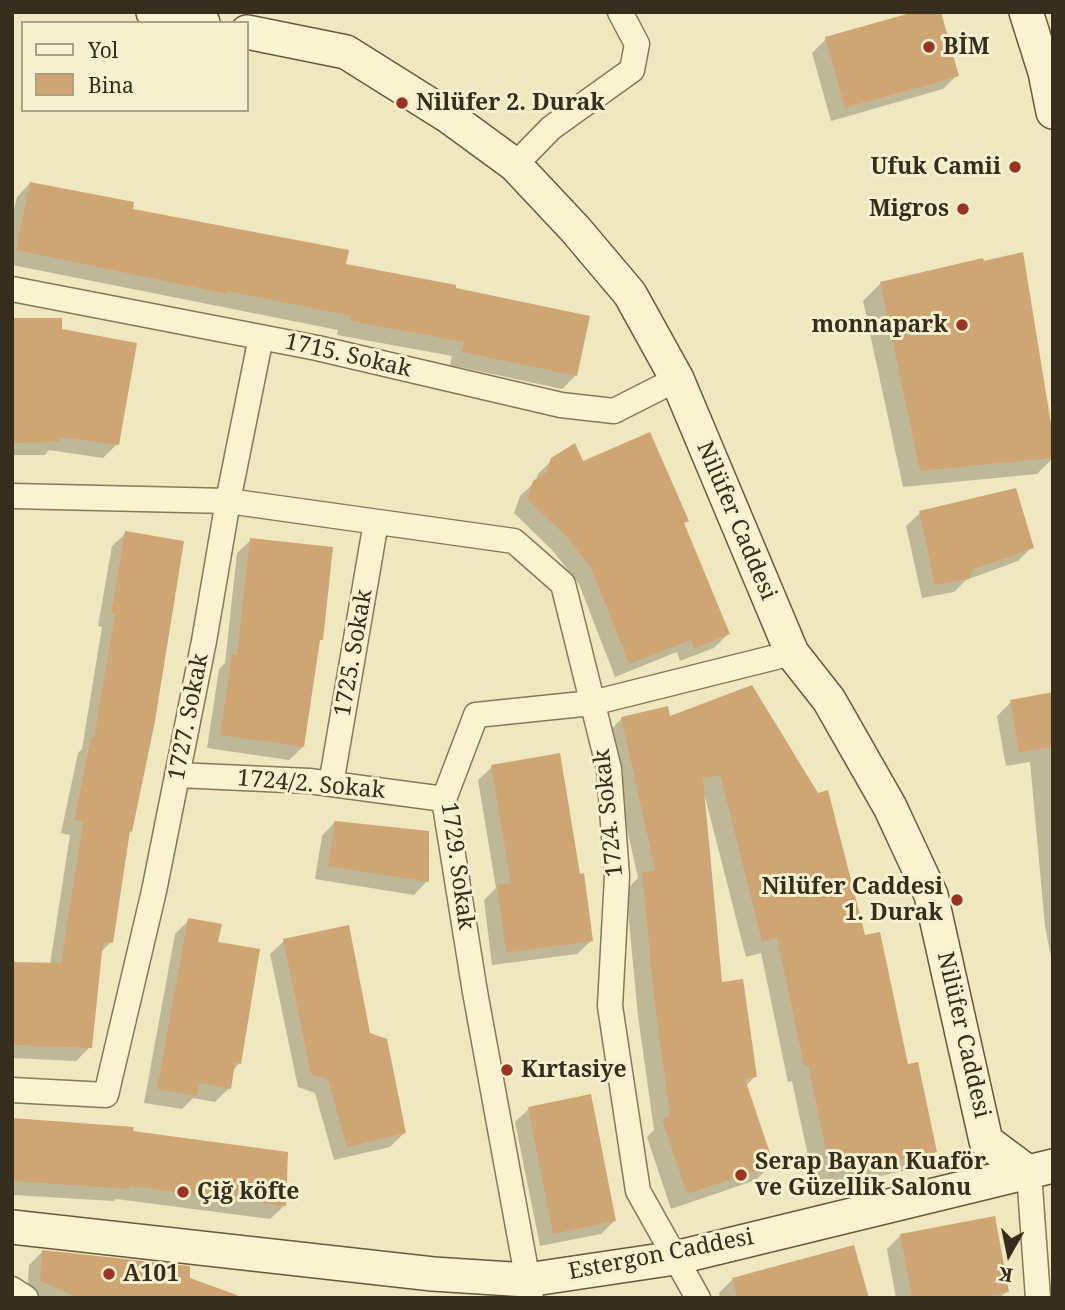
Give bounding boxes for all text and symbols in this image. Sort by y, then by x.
legend [21,21,248,112]
place label: BİM [943,33,990,61]
text: Yol [88,36,118,64]
marker: BİM [921,39,937,55]
text: Bina [88,71,134,99]
place label: Nilüfer 2. Durak [416,89,605,117]
marker: Nilüfer 2. Durak [394,95,410,111]
place label: Ufuk Camii [870,153,1001,181]
marker: Ufuk Camii [1007,159,1023,175]
place label: Migros [869,195,949,223]
marker: Migros [955,201,971,217]
place label: monnapark [811,311,948,339]
marker: monnapark [954,317,970,333]
street label: 1715. Sokak [282,328,414,384]
street label: Nilüfer Caddesi [690,438,782,604]
street label: 1725. Sokak [329,587,379,719]
street label: 1727. Sokak [163,651,215,783]
street label: 1724. Sokak [589,748,629,878]
street label: 1724/2. Sokak [236,765,386,805]
street label: 1729. Sokak [434,800,480,932]
place label: Nilüfer Caddesi 1. Durak [761,873,943,927]
marker: Nilüfer Caddesi 1. Durak [949,892,965,908]
street label: Nilüfer Caddesi [930,949,996,1121]
place label: Kırtasiye [521,1056,627,1084]
marker: Kırtasiye [499,1062,515,1078]
place label: Serap Bayan Kuaför ve Güzellik Salonu [755,1148,986,1202]
marker: Serap Bayan Kuaför ve Güzellik Salonu [733,1167,749,1183]
place label: Çiğ köfte [197,1178,299,1206]
marker: Çiğ köfte [175,1184,191,1200]
north arrow [974,1219,1044,1289]
street label: Estergon Caddesi [566,1224,756,1286]
place label: A101 [123,1260,179,1288]
text: K [997,1261,1015,1289]
marker: A101 [101,1266,117,1282]

